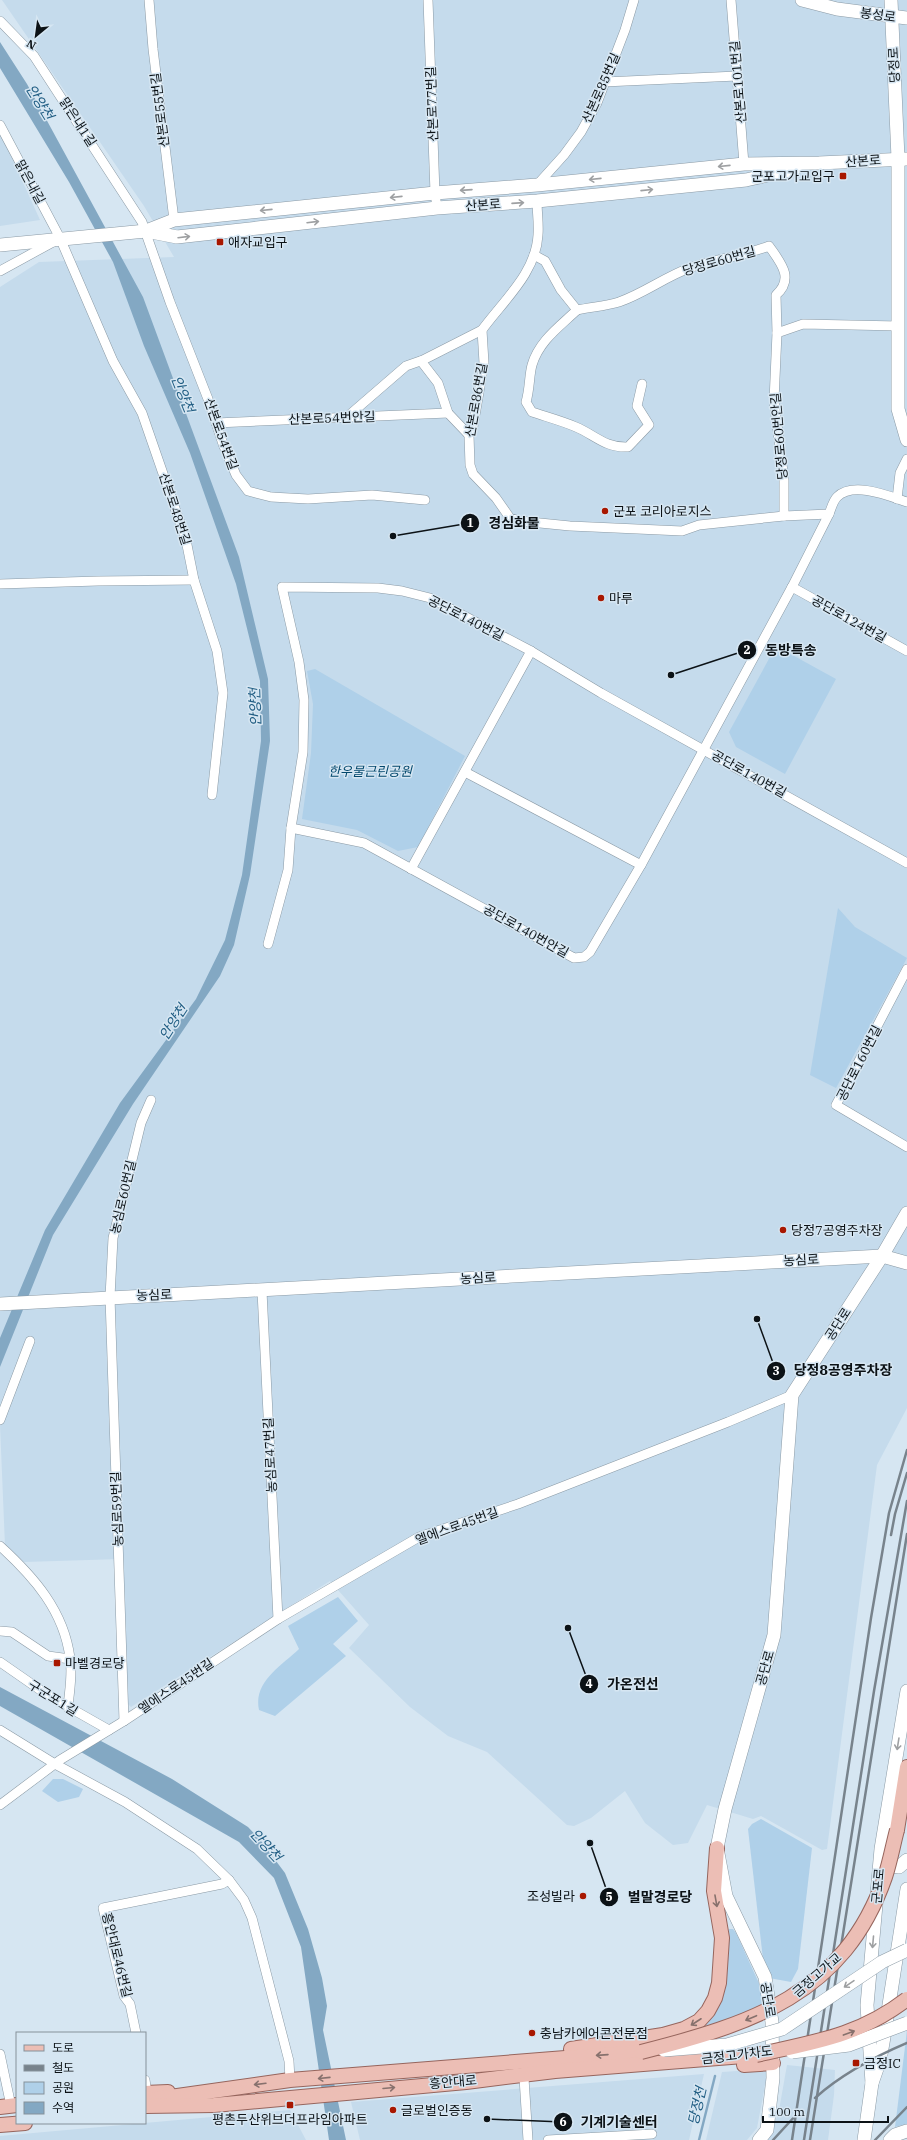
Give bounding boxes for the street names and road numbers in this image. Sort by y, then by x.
street label: 봉성로 [859,4,897,26]
street label: 산본로101번길 [726,40,750,124]
street label: 당정로 [885,47,903,83]
street label: 산본로85번길 [578,50,624,126]
street label: 산본로77번길 [422,66,442,142]
street label: 산본로55번길 [147,72,173,148]
street label: 맑은내1길 [56,94,100,150]
street label: 산본로 [845,151,882,171]
street label: 맑은내길 [11,157,49,207]
street label: 산본로 [465,195,502,215]
street label: 당정로60번길 [680,242,758,280]
street label: 산본로86번길 [461,361,491,439]
street label: 당정로60번안길 [767,392,791,480]
street label: 산본로54번길 [200,396,242,472]
street label: 산본로54번안길 [288,408,376,428]
street label: 산본로48번길 [155,471,195,547]
street label: 공단로124번길 [808,591,890,647]
street label: 공단로140번길 [425,592,507,644]
street label: 공단로140번길 [708,746,790,802]
street label: 공단로140번안길 [480,900,572,962]
street label: 공단로160번길 [833,1022,885,1104]
street label: 농심로60번길 [106,1158,140,1236]
street label: 농심로 [783,1251,819,1269]
street label: 농심로 [460,1269,496,1287]
street label: 농심로 [136,1286,172,1304]
street label: 공단로 [821,1304,855,1344]
street label: 농심로47번길 [260,1417,280,1493]
street label: 농심로59번길 [107,1471,127,1547]
street label: 엘에스로45번길 [413,1503,501,1549]
street label: 공단로 [752,1648,778,1688]
street label: 엘에스로45번길 [135,1655,217,1717]
street label: 구군포1길 [25,1676,81,1720]
street label: 군포로 [868,1867,888,1905]
street label: 흥안대로46번길 [98,1911,136,1999]
street label: 금정고가교 [789,1949,845,2001]
street label: 공단로 [757,1981,779,2019]
street label: 금정고가차도 [700,2042,774,2068]
street label: 흥안대로 [428,2071,478,2093]

